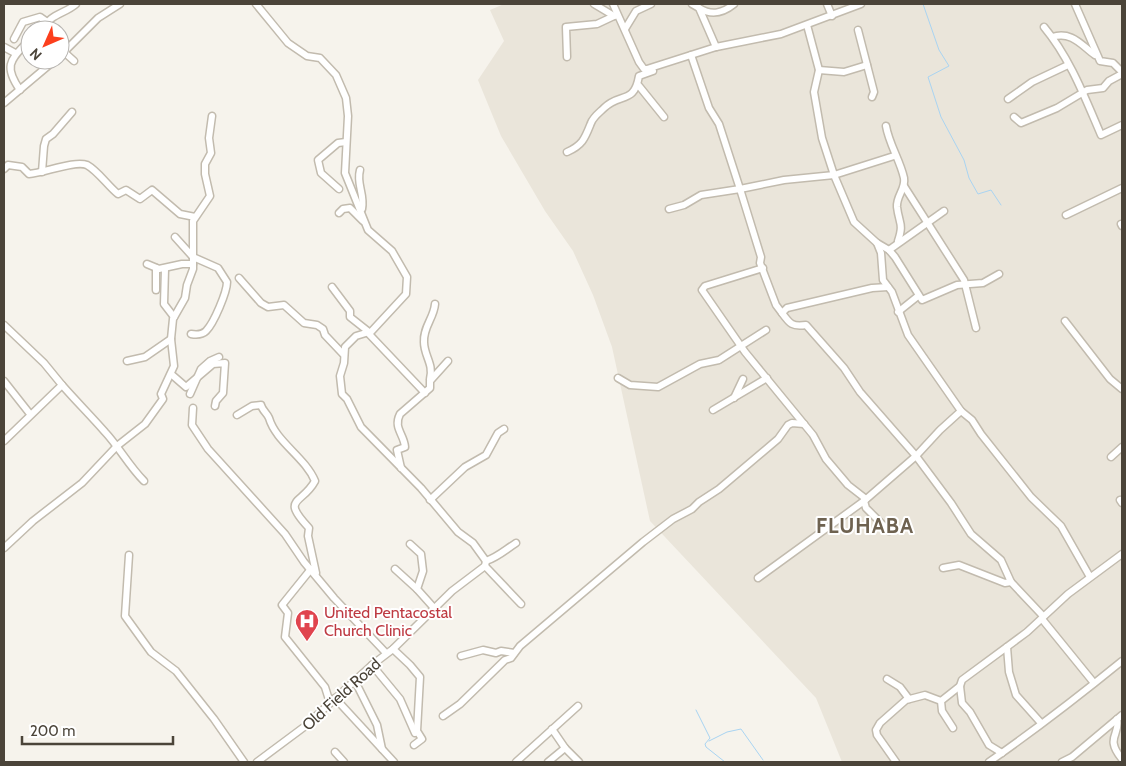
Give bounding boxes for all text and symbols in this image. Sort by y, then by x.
north arrow [20,20,70,70]
text: N [26,44,46,64]
district label: FLUHABA [816,513,914,538]
place label: United Pentacostal Church Clinic [324,603,452,640]
hospital icon: United Pentacostal Church Clinic [294,608,320,642]
street label: Old Field Road [298,654,385,735]
scale bar [22,714,174,746]
text: 200 m [30,722,75,740]

